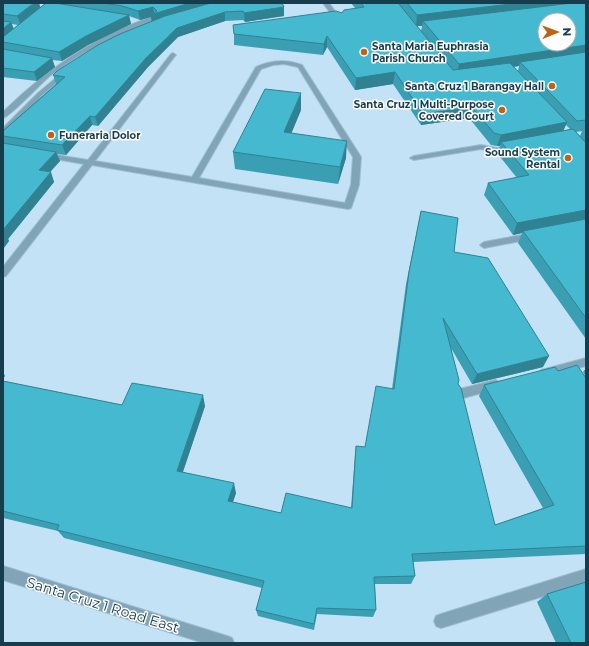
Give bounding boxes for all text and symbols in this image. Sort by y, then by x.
north arrow [537,12,577,52]
text: N [560,27,574,36]
place label: Santa Maria Euphrasia Parish Church [372,40,489,65]
marker: Santa Maria Euphrasia Parish Church [359,47,369,57]
place label: Santa Cruz 1 Barangay Hall [405,80,544,93]
marker: Santa Cruz 1 Barangay Hall [547,81,557,91]
place label: Santa Cruz 1 Multi-Purpose Covered Court [354,98,495,123]
marker: Santa Cruz 1 Multi-Purpose Covered Court [497,105,507,115]
place label: Funeraria Dolor [59,129,141,142]
marker: Funeraria Dolor [46,130,56,140]
place label: Sound System Rental [485,146,560,171]
marker: Sound System Rental [563,153,573,163]
street label: Santa Cruz 1 Road East [25,573,182,637]

